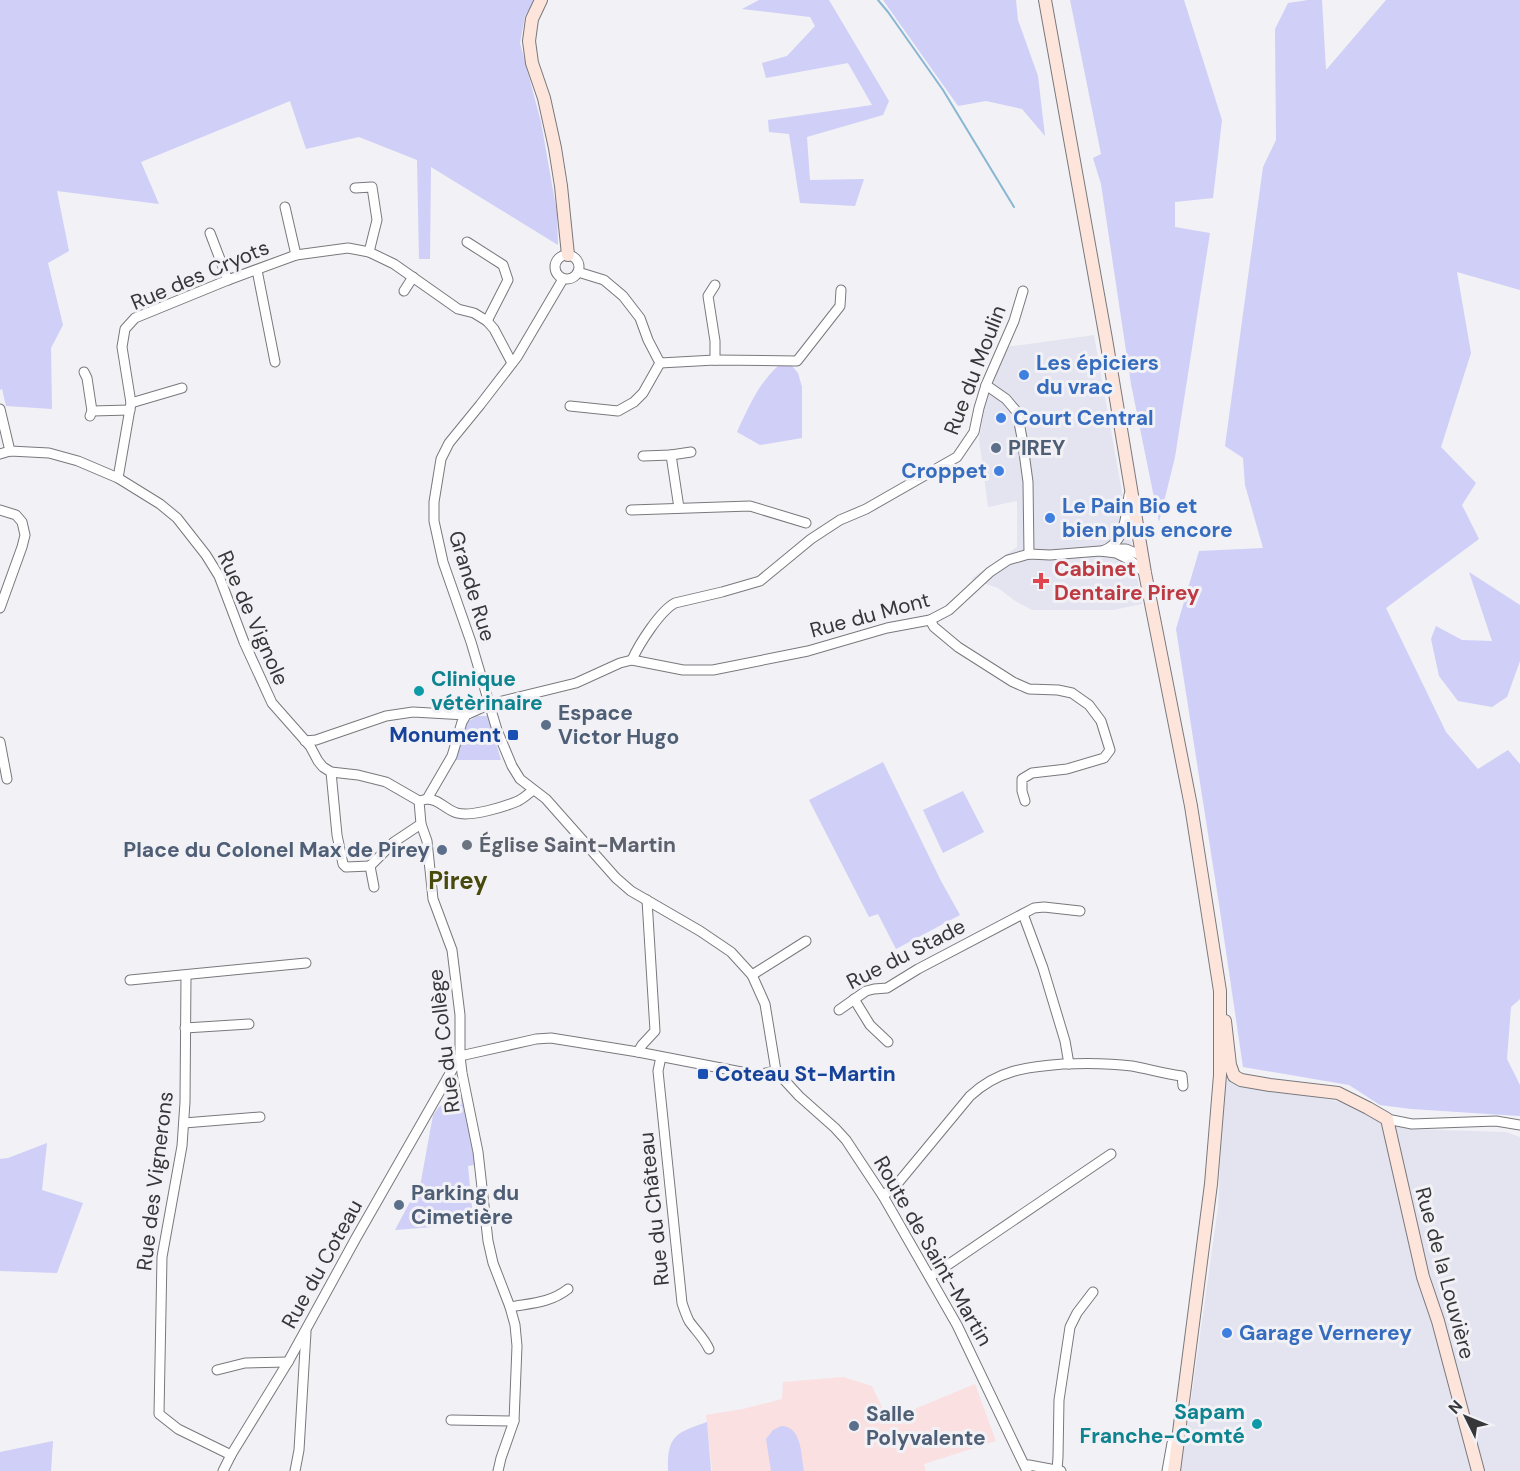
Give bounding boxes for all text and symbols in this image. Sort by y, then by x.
street label: Rue des Cryots [127,233,273,317]
street label: Rue du Moulin [937,301,1013,439]
place label: Les épiciers du vrac [1036,349,1159,401]
marker: Les épiciers du vrac [1017,368,1031,382]
place label: Court Central [1013,404,1154,432]
marker: Court Central [994,411,1008,425]
place label: PIREY [1008,434,1066,462]
marker: PIREY [989,441,1003,455]
place label: Croppet [901,457,987,485]
marker: Croppet [992,464,1006,478]
place label: Le Pain Bio et bien plus encore [1062,492,1233,544]
marker: Le Pain Bio et bien plus encore [1043,511,1057,525]
street label: Grande Rue [442,527,502,645]
street label: Rue de Vignole [211,546,295,690]
place label: Cabinet Dentaire Pirey [1054,555,1200,607]
marker: Cabinet Dentaire Pirey [1032,572,1050,590]
street label: Rue du Mont [807,586,933,644]
place label: Clinique vétèrinaire [431,665,543,717]
marker: Clinique vétèrinaire [412,684,426,698]
place label: Espace Victor Hugo [558,699,679,751]
marker: Espace Victor Hugo [539,718,553,732]
place label: Monument [389,721,501,749]
marker: Monument [506,728,520,742]
place label: Église Saint-Martin [479,831,676,859]
place label: Place du Colonel Max de Pirey [123,836,430,864]
marker: Église Saint-Martin [460,838,474,852]
marker: Place du Colonel Max de Pirey [435,843,449,857]
district label: Pirey [428,865,488,896]
street label: Rue du Stade [842,912,970,996]
street label: Rue du Collège [421,967,467,1115]
place label: Coteau St-Martin [715,1060,896,1088]
marker: Coteau St-Martin [696,1067,710,1081]
street label: Rue des Vignerons [130,1090,180,1272]
street label: Rue du Château [632,1131,676,1287]
street label: Route de Saint-Martin [867,1151,999,1351]
place label: Parking du Cimetière [411,1179,519,1231]
street label: Rue de la Louvière [1409,1184,1481,1362]
street label: Rue du Coteau [275,1195,369,1333]
marker: Parking du Cimetière [392,1198,406,1212]
place label: Garage Vernerey [1239,1319,1412,1347]
marker: Garage Vernerey [1220,1326,1234,1340]
north arrow [1436,1387,1496,1447]
text: N [1444,1396,1467,1419]
place label: Sapam Franche-Comté [1079,1398,1245,1450]
place label: Salle Polyvalente [866,1400,986,1452]
marker: Sapam Franche-Comté [1250,1417,1264,1431]
marker: Salle Polyvalente [847,1419,861,1433]

